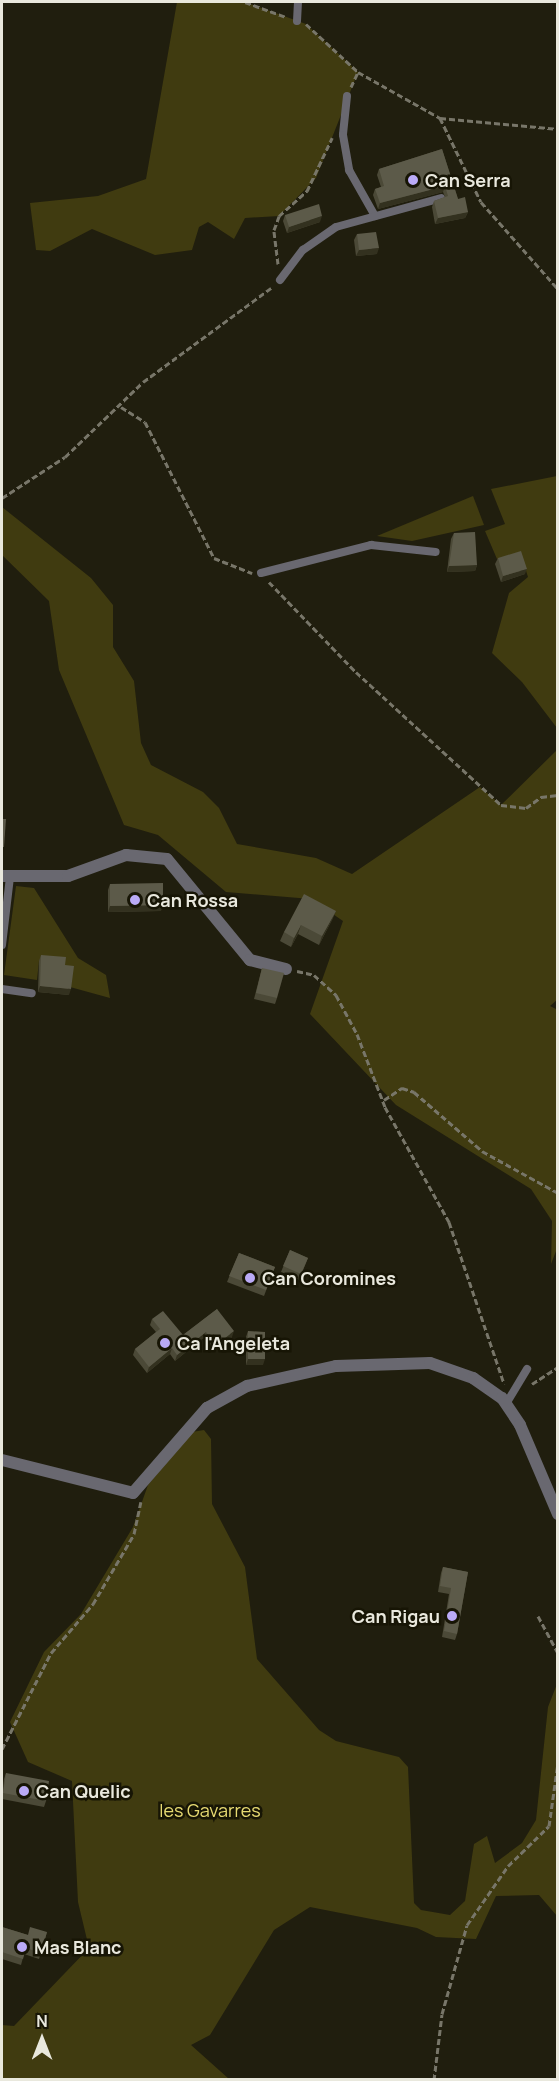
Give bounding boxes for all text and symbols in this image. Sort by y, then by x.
place label: Can Serra [425,169,511,191]
marker: Can Serra [406,173,420,187]
place label: Can Rossa [147,889,238,911]
marker: Can Rossa [128,893,142,907]
place label: Can Coromines [262,1267,396,1289]
marker: Can Coromines [243,1271,257,1285]
place label: Ca l'Angeleta [177,1332,290,1354]
marker: Ca l'Angeleta [158,1336,172,1350]
place label: Can Rigau [352,1605,440,1627]
marker: Can Rigau [445,1609,459,1623]
place label: Can Quelic [36,1780,131,1802]
marker: Can Quelic [17,1784,31,1798]
park label: les Gavarres [159,1799,261,1821]
place label: Mas Blanc [34,1936,121,1958]
marker: Mas Blanc [15,1940,29,1954]
north arrow [12,2009,72,2069]
text: N [36,2010,48,2032]

